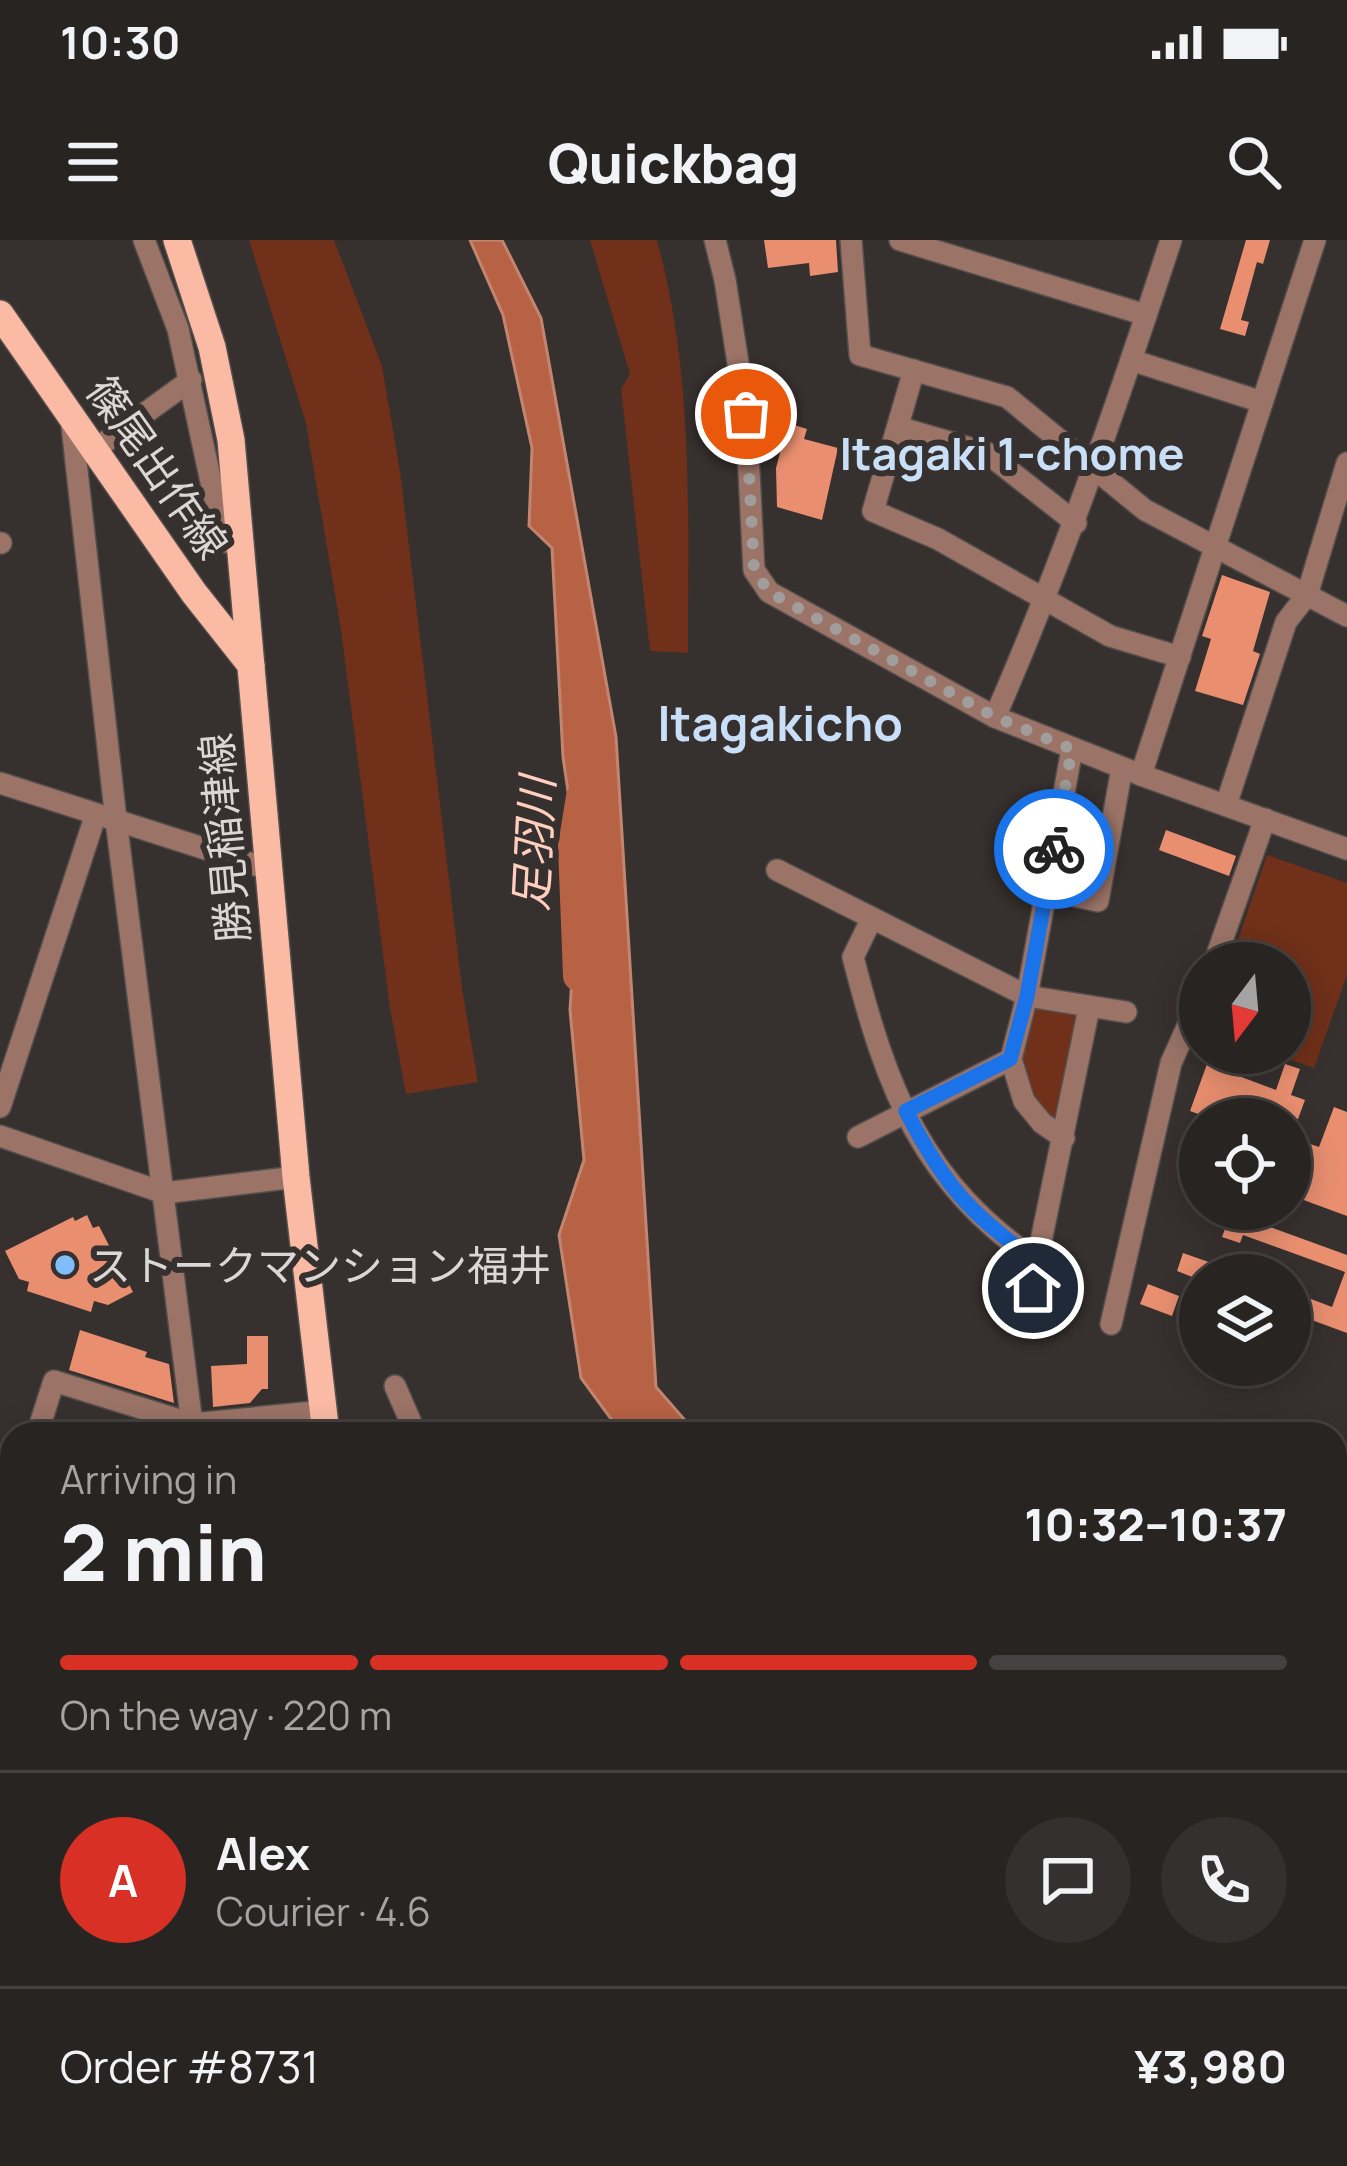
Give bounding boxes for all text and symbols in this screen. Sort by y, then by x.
text: 10:30 [60,11,181,73]
text: Quickbag [548,125,799,199]
icon: menu [60,129,126,195]
icon: search [1221,129,1287,195]
pin [695,363,797,465]
street label: 篠尾出作線 [74,364,242,570]
icon: bag [713,381,779,447]
district label: Itagaki 1-chome [839,422,1185,484]
district label: Itagakicho [657,690,903,755]
street label: 勝見稲津線 [186,731,262,945]
water label: 足羽川 [499,771,568,913]
courier [994,789,1114,909]
icon: bike [1021,816,1087,882]
north arrow [1179,942,1311,1074]
map controls [1179,942,1311,1386]
button: locate [1179,1098,1311,1230]
place label: ストークマンション福井 [89,1236,551,1294]
pin [982,1237,1084,1339]
marker: ストークマンション福井 [52,1252,78,1278]
button: layers [1179,1254,1311,1386]
icon: home [1000,1255,1066,1321]
text: Arriving in [60,1452,237,1506]
text: 10:32–10:37 [1024,1493,1287,1555]
text: 2 min [60,1498,267,1604]
text: On the way · 220 m [60,1688,392,1742]
button: chat [1005,1817,1131,1943]
button: phone [1161,1817,1287,1943]
text: Alex [216,1822,310,1884]
text: A [108,1849,138,1911]
text: Courier · 4.6 [216,1884,431,1938]
text: Order #8731 [60,2035,319,2097]
text: ¥3,980 [1135,2035,1287,2097]

